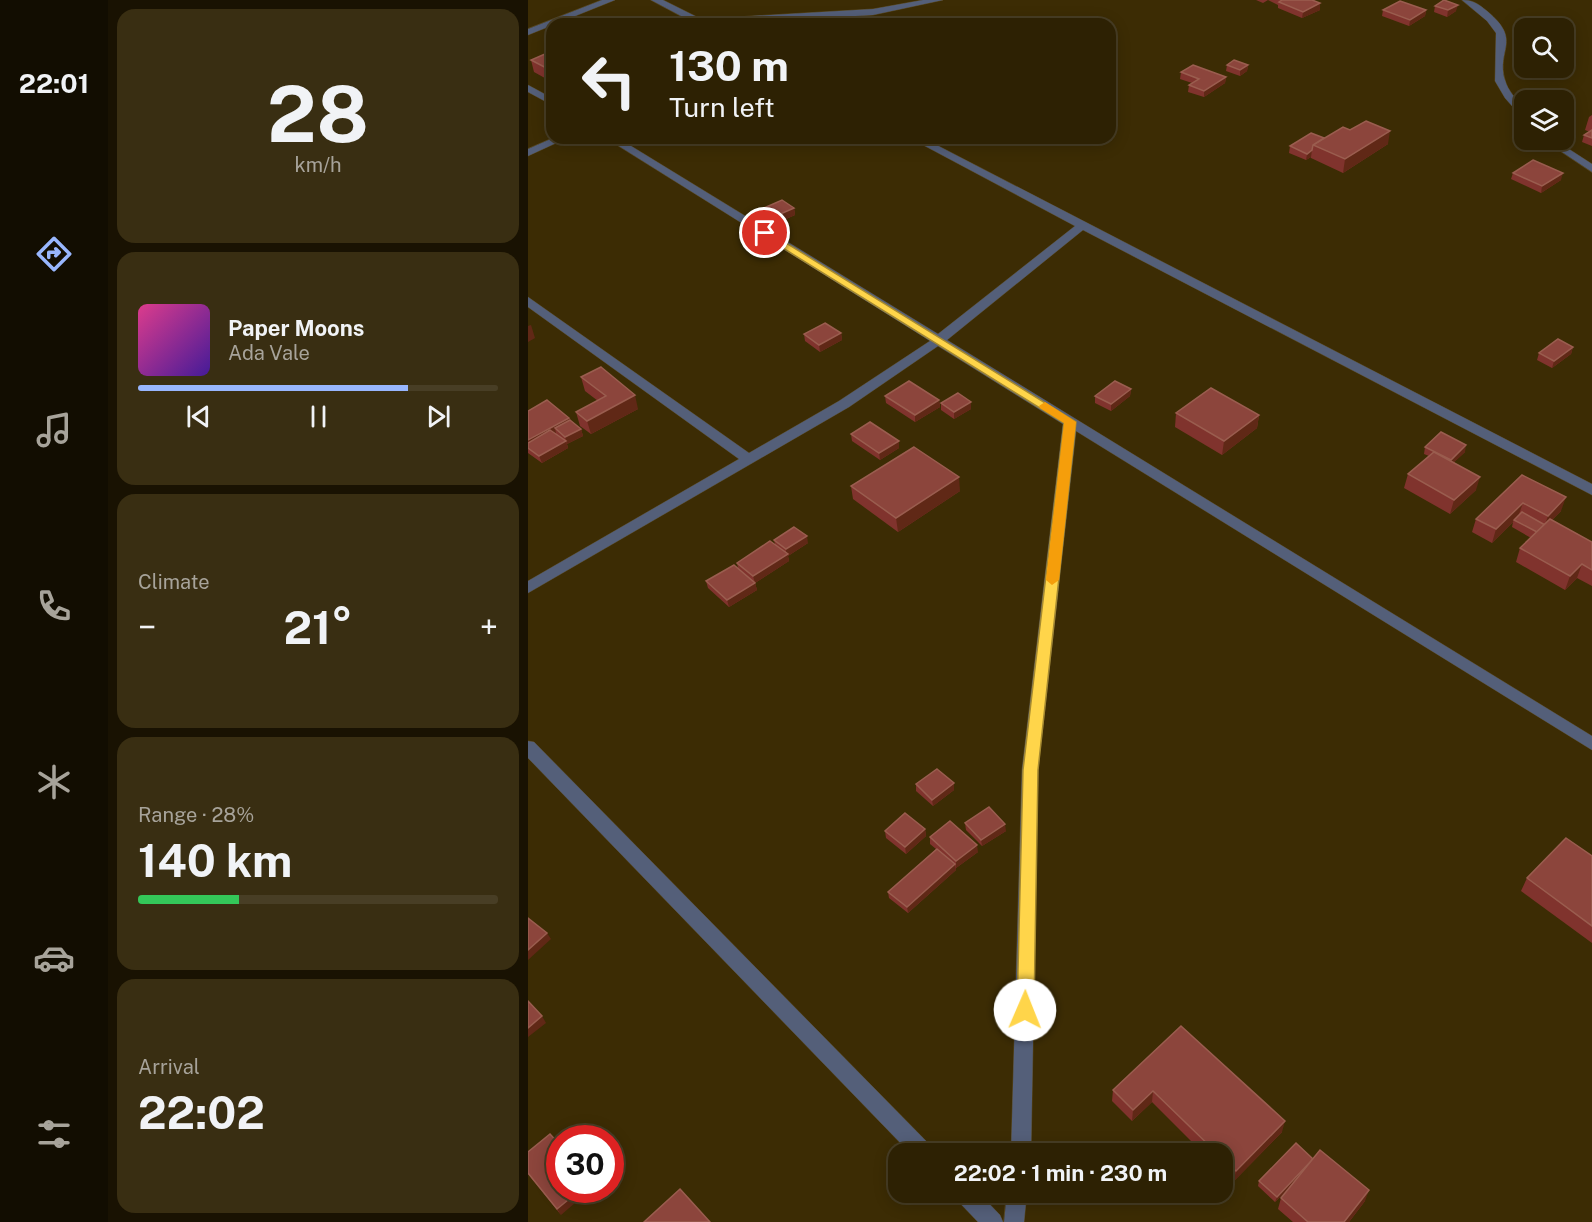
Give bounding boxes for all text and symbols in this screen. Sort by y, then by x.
map controls [1514,18,1574,150]
button: search [1514,18,1574,78]
text: 130 m [669,41,789,90]
icon: left [570,42,648,120]
text: 22:01 [19,67,89,99]
text: 28 [267,68,369,160]
button: layers [1514,90,1574,150]
text: Turn left [669,91,775,123]
text: km/h [294,153,342,177]
pin [739,207,790,258]
icon: arrive [748,216,781,249]
icon: directions [33,233,75,275]
text: Paper Moons [228,315,364,341]
text: Ada Vale [228,341,310,365]
icon: previous [182,400,215,433]
icon: pause [302,400,335,433]
icon: next [422,400,455,433]
icon: music [33,409,75,451]
text: Climate [138,570,210,594]
icon: phone [33,585,75,627]
text: 21° [283,601,353,654]
text: − [138,608,156,646]
text: + [480,608,498,646]
icon: climate [33,761,75,803]
text: Range · 28% [138,803,254,827]
text: 140 km [138,834,292,887]
icon: car [33,937,75,979]
position arrow [993,978,1057,1042]
text: Arrival [138,1055,200,1079]
text: 22:02 [138,1086,265,1139]
icon: filters [33,1113,75,1155]
speed limit sign: 30 [546,1125,624,1203]
text: 22:02 · 1 min · 230 m [954,1160,1167,1186]

